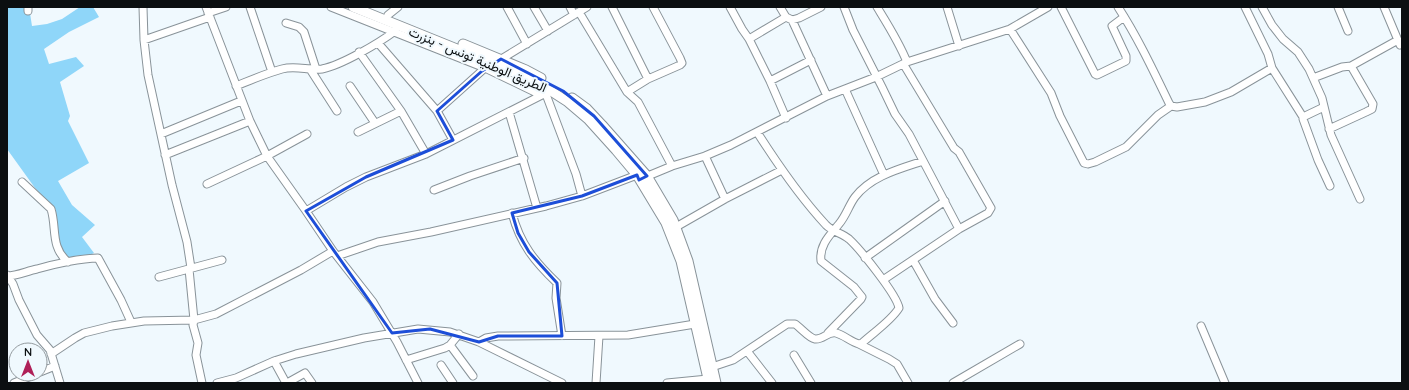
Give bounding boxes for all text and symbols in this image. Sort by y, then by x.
street label: الطريق الوطنية تونس - بنزرت [406,23,549,96]
north arrow [8,342,48,382]
text: N [24,345,32,359]

